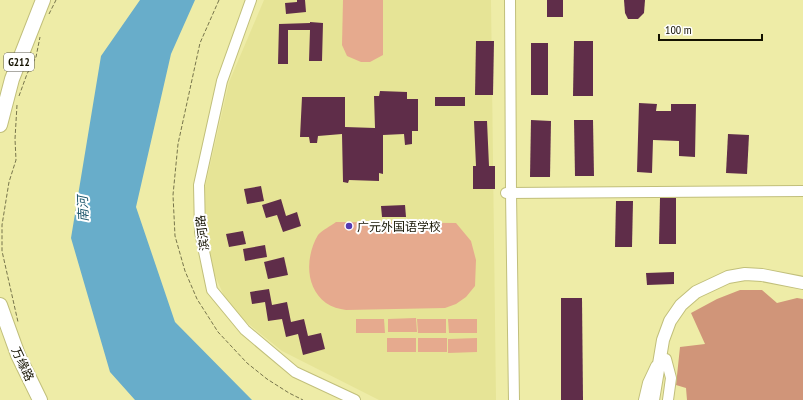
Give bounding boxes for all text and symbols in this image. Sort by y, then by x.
scale bar [659,16,762,42]
text: 100 m [665,22,692,37]
road number: G212 [4,53,34,71]
water label: 南河 [74,193,92,222]
street label: 滨河路 [192,214,212,252]
place label: 广元外国语学校 [357,219,441,234]
marker: 广元外国语学校 [344,221,354,231]
street label: 万缘路 [9,345,37,383]

